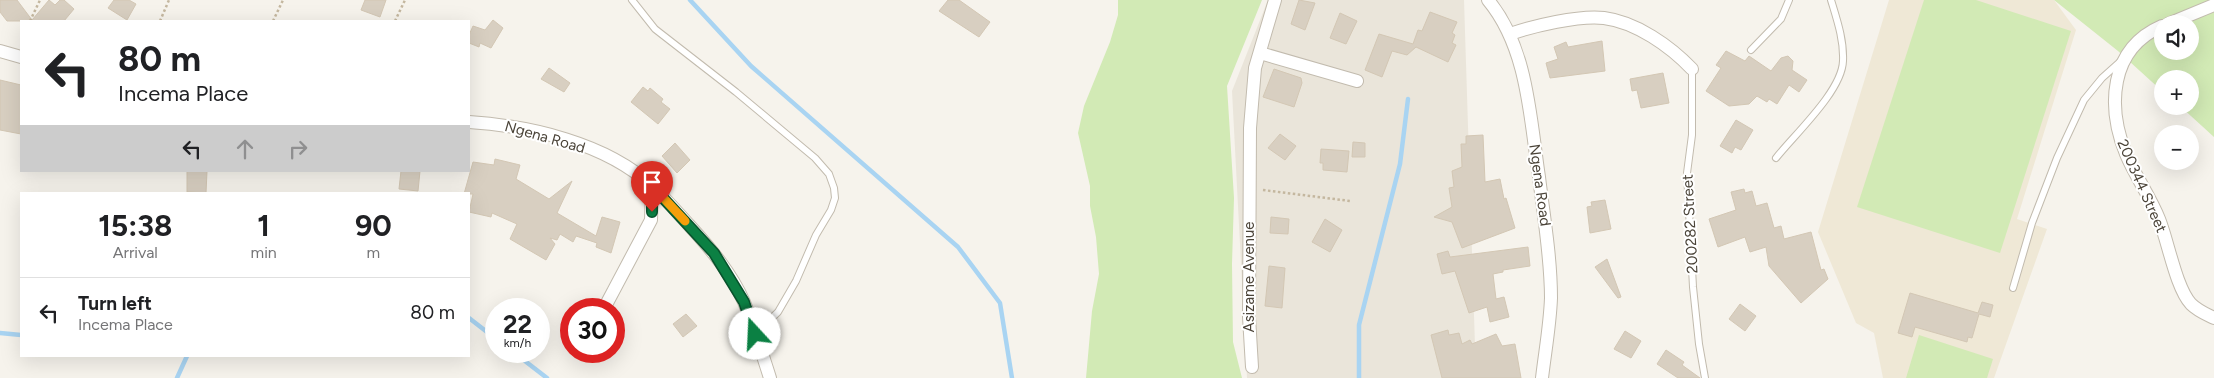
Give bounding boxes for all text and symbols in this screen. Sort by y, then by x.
map controls [2154,15,2199,170]
button: sound [2154,15,2199,60]
text: 80 m [118,38,201,80]
icon: left [35,40,100,105]
button: + [2154,70,2199,115]
text: Incema Place [118,80,248,107]
street label: Ngena Road [503,117,587,157]
button: − [2154,125,2199,170]
icon: left [178,135,206,163]
icon: ahead [231,135,259,163]
icon: right [284,135,312,163]
street label: 200344 Street [2113,137,2171,236]
street label: Ngena Road [1525,143,1555,227]
pin [631,161,673,212]
icon: arrive [638,168,666,196]
street label: 200282 Street [1678,174,1702,274]
text: 15:38 [98,207,172,244]
text: 1 [257,207,270,244]
text: 90 [355,207,392,244]
street label: Asizame Avenue [1240,221,1258,333]
text: Arrival [113,243,158,262]
text: min [251,243,277,262]
text: m [367,243,380,262]
text: Turn left [78,292,152,315]
speed limit sign: 30 [560,298,625,363]
icon: left [35,299,63,327]
text: 80 m [410,301,455,324]
position arrow [728,307,780,359]
text: 22 [503,309,532,339]
text: Incema Place [78,315,173,334]
text: km/h [504,336,531,350]

